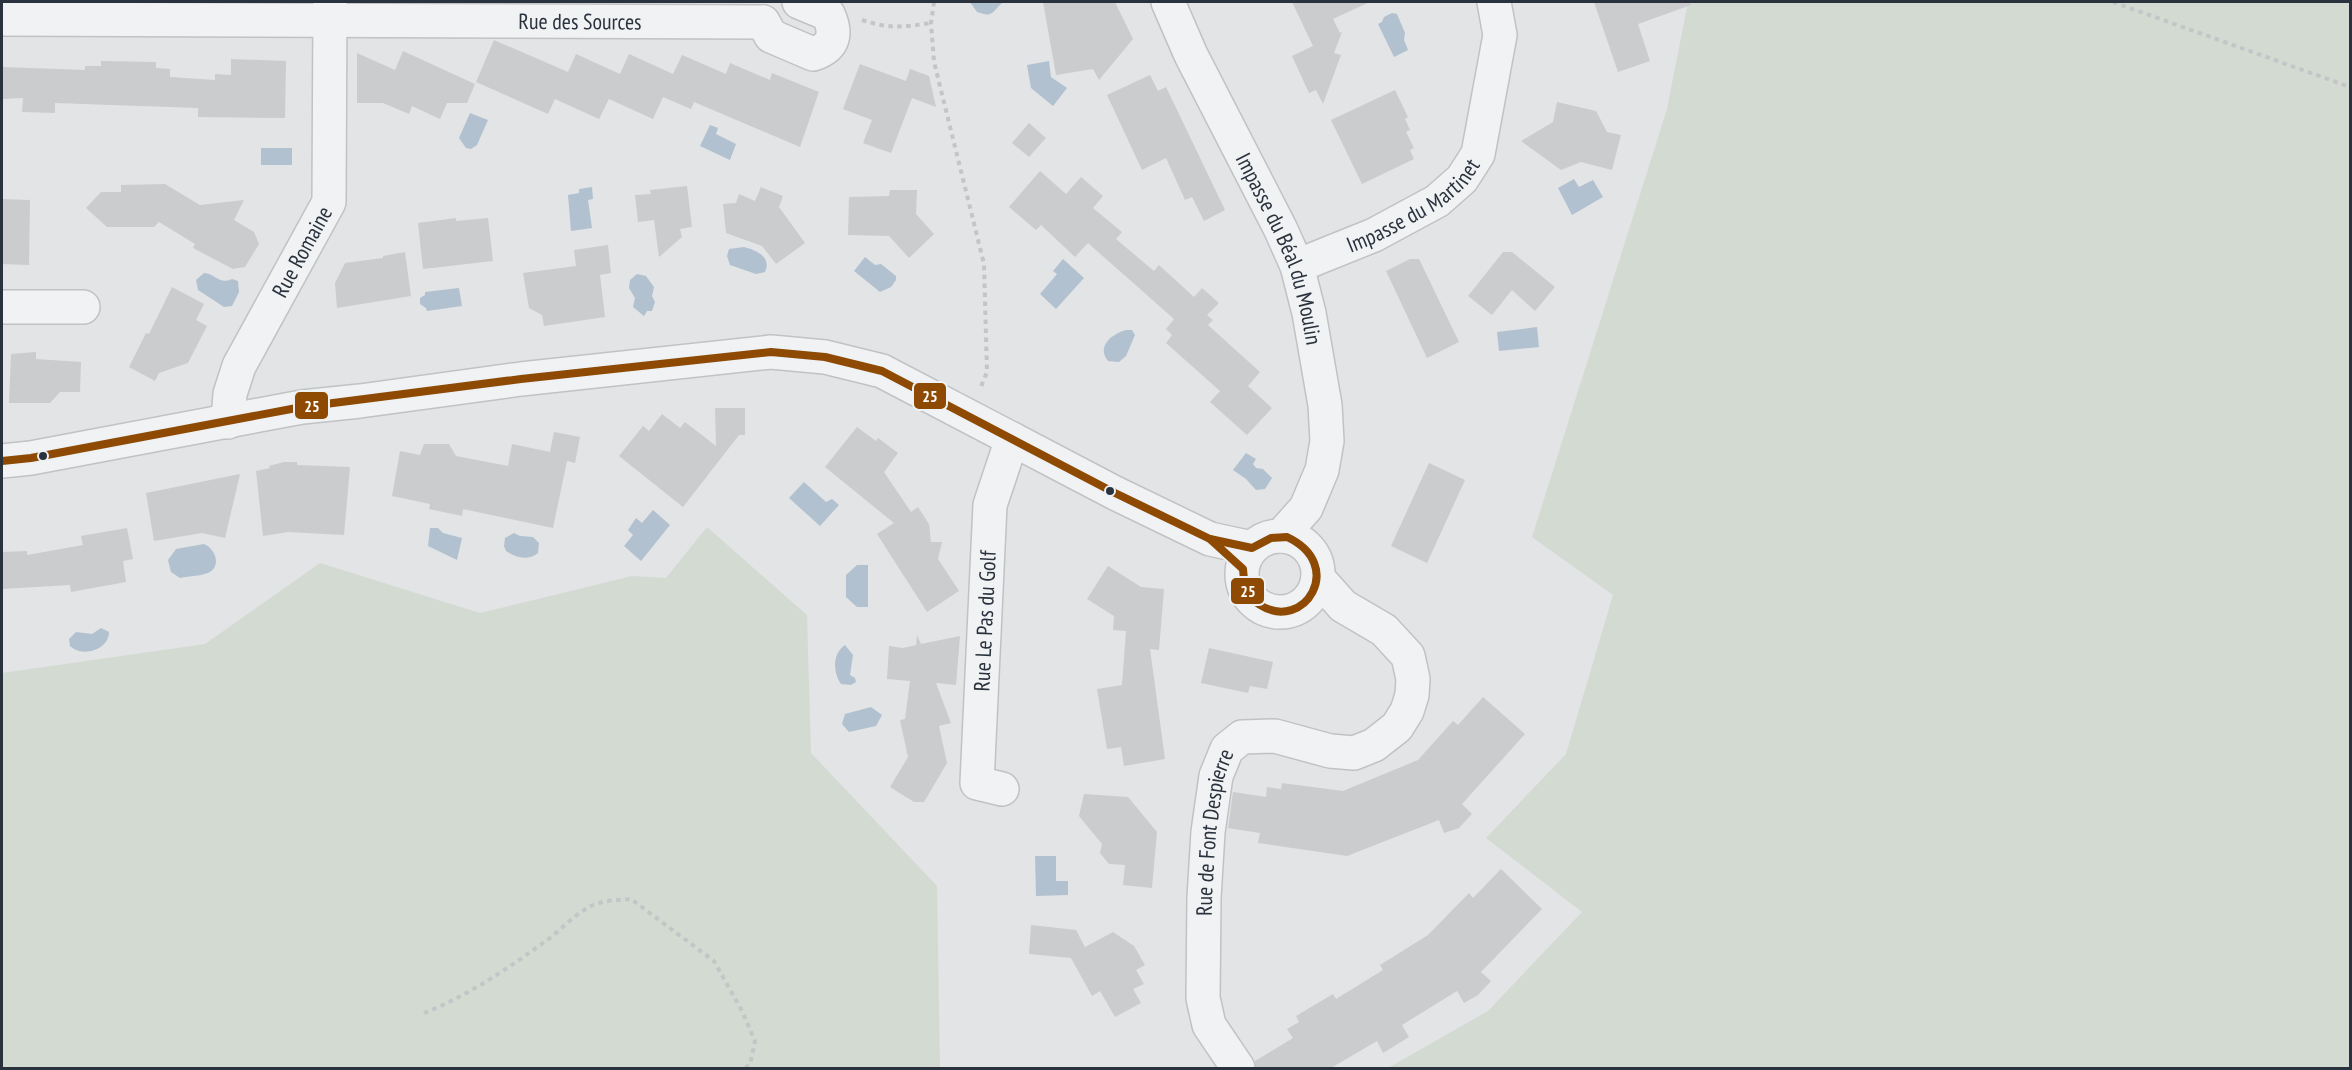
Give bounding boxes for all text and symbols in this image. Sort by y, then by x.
street label: Rue des Sources [518,7,642,36]
street label: Impasse du Béal du Moulin [1230,148,1328,347]
street label: Impasse du Martinet [1342,153,1486,259]
street label: Rue Romaine [266,201,338,302]
line badge: 25 [913,382,947,410]
text: 25 [922,386,938,406]
line badge: 25 [294,391,329,420]
text: 25 [304,396,320,416]
unlabelled marker [37,450,49,462]
unlabelled marker [1104,485,1116,497]
street label: Rue Le Pas du Golf [967,548,1002,692]
line badge: 25 [1230,577,1265,605]
text: 25 [1240,581,1256,601]
street label: Rue de Font Despierre [1190,745,1240,916]

